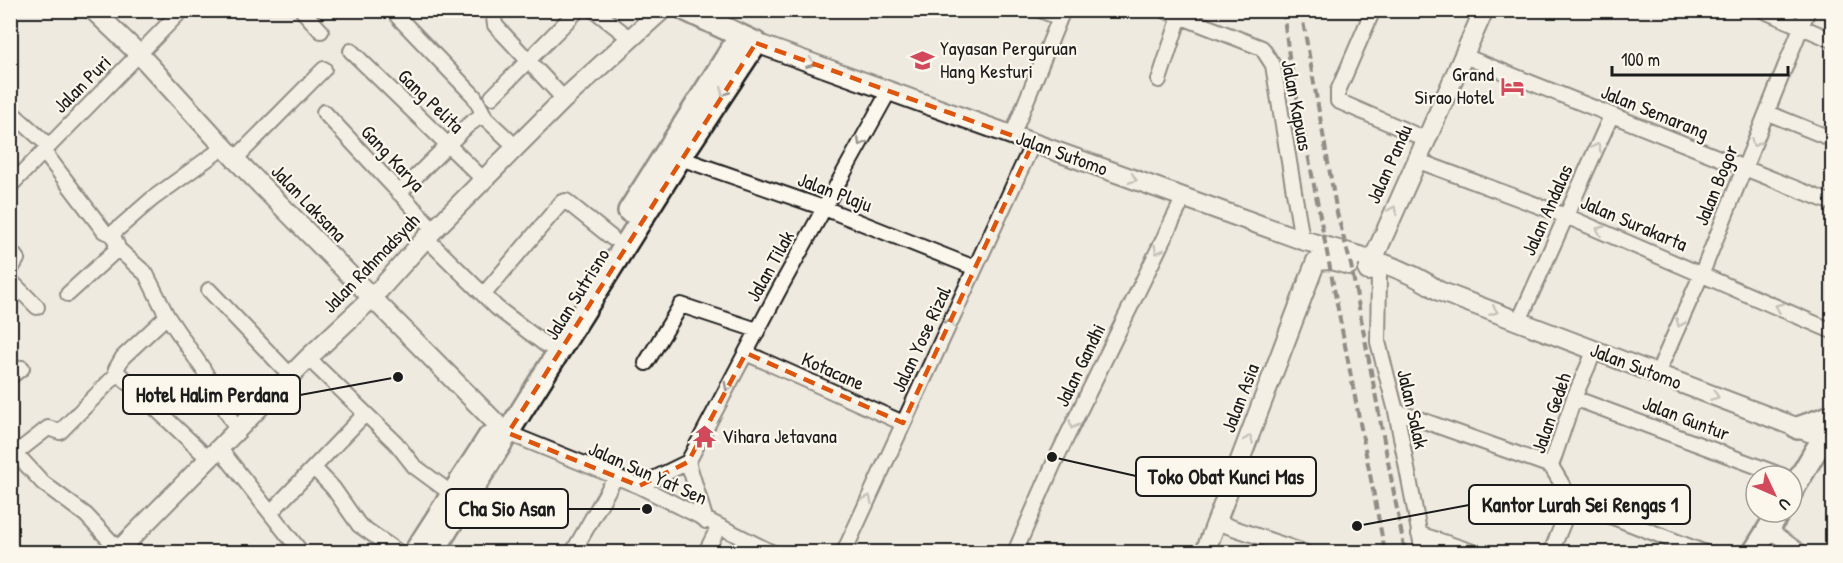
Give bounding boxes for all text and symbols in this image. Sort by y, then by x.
place label: Yayasan Perguruan Hang Kesturi [940,34,1077,84]
scale bar [1612,39,1788,77]
school or university icon: Yayasan Perguruan Hang Kesturi [909,47,935,73]
text: 100 m [1621,47,1660,72]
street label: Jalan Puri [47,49,117,119]
one-way arrow [806,56,816,69]
street label: Jalan Kapuas [1275,57,1320,153]
place label: Grand Sirao Hotel [1415,60,1495,110]
street label: Gang Pelita [392,62,470,139]
hotel icon: Grand Sirao Hotel [1499,73,1525,99]
street label: Jalan Semarang [1597,78,1713,145]
one-way arrow [720,85,731,96]
street label: Gang Karya [355,118,431,197]
street label: Jalan Pandu [1359,120,1418,208]
street label: Jalan Sutomo [1013,123,1112,182]
one-way arrow [857,136,868,146]
one-way arrow [1750,136,1762,147]
street label: Jalan Bogor [1687,140,1744,229]
one-way arrow [1590,142,1602,153]
street label: Jalan Laksana [266,158,353,247]
street label: Jalan Andalas [1514,160,1579,260]
street label: Jalan Plaju [794,165,876,218]
one-way arrow [1127,172,1138,184]
street label: Jalan Surakarta [1577,188,1692,257]
one-way arrow [1386,205,1398,216]
street label: Jalan Rahmadsyah [316,207,425,318]
street label: Jalan Tilak [739,225,800,306]
one-way arrow [1595,225,1606,237]
street label: Jalan Sutrisno [538,243,615,345]
one-way arrow [1154,243,1165,254]
street label: Jalan Yose Rizal [884,281,957,396]
one-way arrow [1774,302,1785,314]
one-way arrow [1488,304,1498,317]
one-way arrow [1675,316,1687,327]
one-way arrow [942,318,954,329]
street label: Jalan Gandhi [1048,319,1111,411]
street label: Jalan Sutomo [1587,336,1686,395]
street label: Kotacane [798,345,869,396]
street label: Jalan Asia [1214,359,1265,436]
street label: Jalan Salak [1391,367,1436,451]
street label: Jalan Gedeh [1524,369,1577,457]
callout: Hotel Halim Perdana [123,375,300,414]
text: Hotel Halim Perdana [136,380,289,409]
one-way arrow [724,381,735,392]
street label: Jalan Guntur [1639,389,1734,447]
one-way arrow [1709,389,1720,401]
one-way arrow [1068,419,1080,430]
place label: Vihara Jetavana [722,422,837,449]
temple icon: Vihara Jetavana [691,423,717,449]
street label: Jalan Sun Yat Sen [585,434,712,511]
one-way arrow [1242,435,1254,446]
callout: Toko Obat Kunci Mas [1136,457,1316,496]
text: Toko Obat Kunci Mas [1147,462,1304,491]
north arrow [1744,464,1804,524]
callout: Kantor Lurah Sei Rengas 1 [1469,485,1690,524]
callout: Cha Sio Asan [446,489,568,528]
text: Kantor Lurah Sei Rengas 1 [1482,490,1679,520]
text: Cha Sio Asan [458,494,556,523]
text: U [1774,494,1796,515]
one-way arrow [861,495,873,506]

